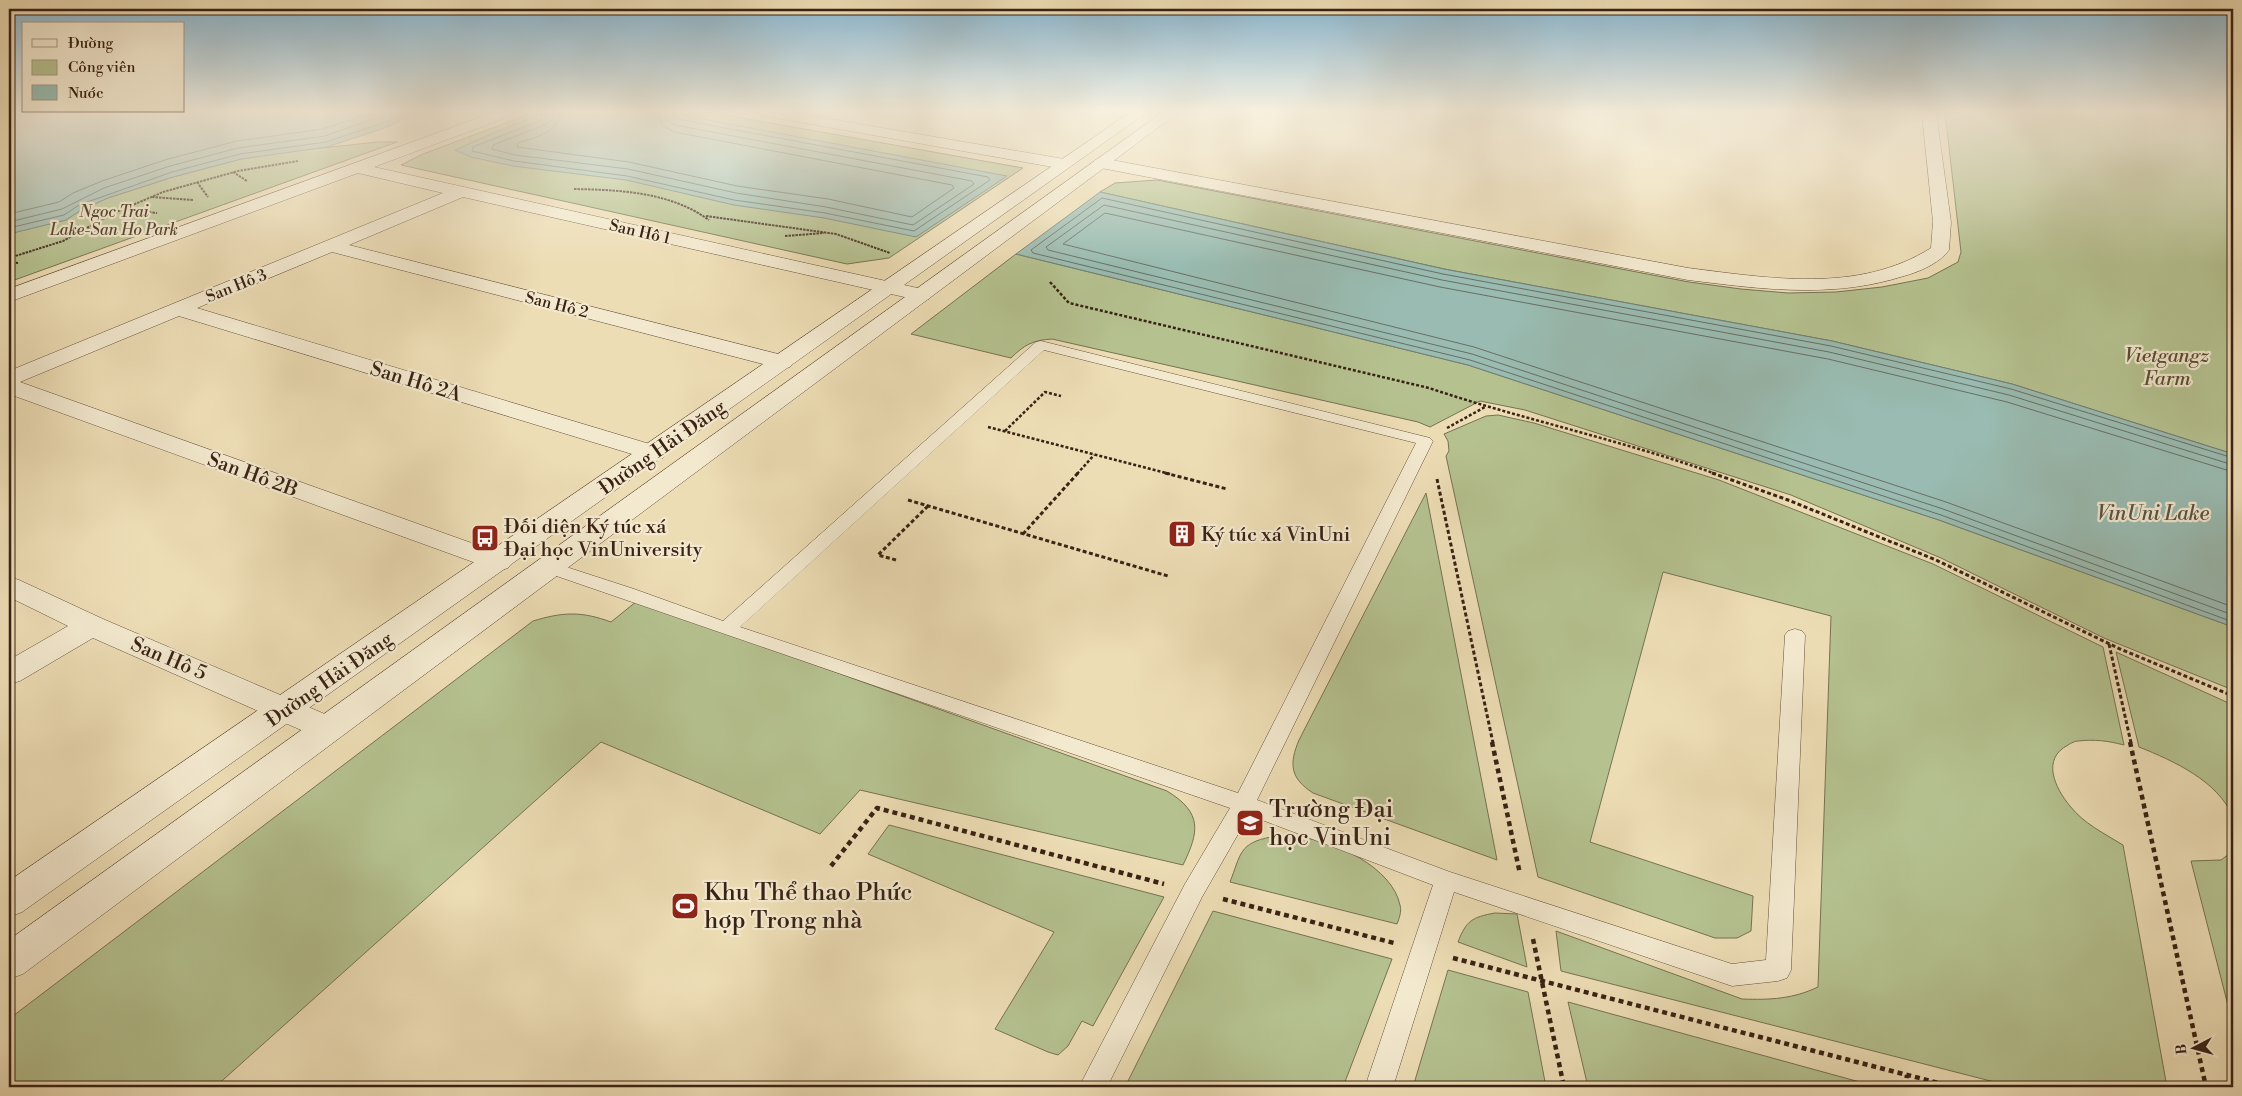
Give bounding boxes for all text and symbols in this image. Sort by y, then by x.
legend [22,22,185,112]
text: Đường [68,34,114,53]
text: Công viên [68,58,136,77]
text: Nước [68,84,104,103]
park label: Ngoc Trai Lake-San Ho Park [49,202,178,240]
street label: San Hô 1 [607,215,672,249]
street label: San Hô 3 [203,265,270,307]
street label: San Hô 2 [523,287,590,322]
park label: Vietgangz Farm [2125,344,2210,392]
street label: San Hô 2A [367,357,465,409]
street label: Đường Hải Đăng [595,395,732,501]
street label: San Hô 2B [204,448,301,503]
water label: VinUni Lake [2097,501,2209,527]
place label: Đối diện Ký túc xá Đại học VinUniversity [504,515,703,563]
building icon: Ký túc xá VinUni [1167,519,1197,549]
bus stop icon: Đối diện Ký túc xá Đại học VinUniversity [470,523,500,553]
place label: Ký túc xá VinUni [1201,523,1351,548]
street label: Đường Hải Đăng [262,627,399,733]
street label: San Hô 5 [127,632,210,687]
place label: Trường Đại học VinUni [1269,795,1394,853]
school or university icon: Trường Đại học VinUni [1235,808,1265,838]
place label: Khu Thể thao Phức hợp Trong nhà [704,878,912,936]
sports icon: Khu Thể thao Phức hợp Trong nhà [670,891,700,921]
north arrow [2170,1024,2220,1074]
text: B [2173,1043,2192,1055]

